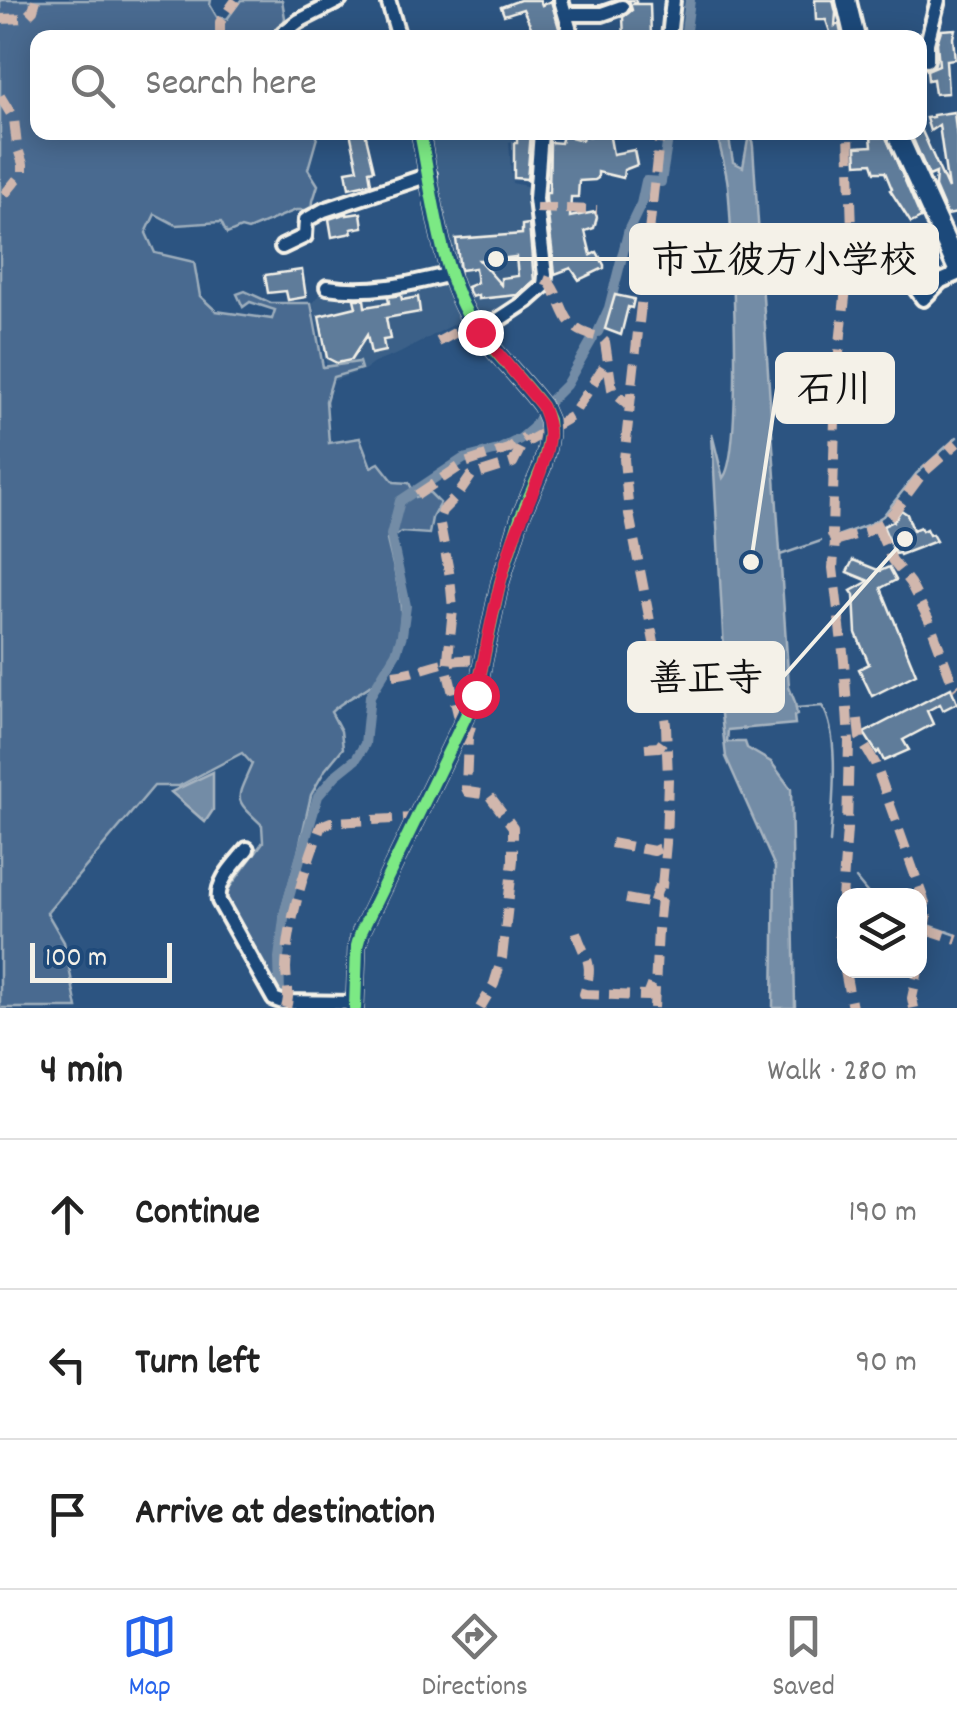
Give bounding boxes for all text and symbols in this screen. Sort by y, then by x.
search box [30,30,927,140]
icon: search [65,58,120,113]
text: Search here [145,58,317,113]
callout: 市立彼方小学校 [631,225,937,293]
text: 市立彼方小学校 [651,237,917,292]
route end [458,310,504,356]
callout: 石川 [777,354,893,422]
text: 石川 [797,366,873,421]
callout: 善正寺 [629,643,783,711]
text: 善正寺 [649,655,763,710]
route start [454,673,500,719]
map controls [837,888,927,978]
button: layers [837,888,927,978]
scale bar [30,938,172,983]
text: 100 m [45,940,107,980]
text: 4 min [40,1043,123,1103]
text: Walk · 280 m [767,1050,917,1096]
icon: ahead [40,1187,95,1242]
text: Continue [135,1187,260,1242]
text: 190 m [849,1191,917,1237]
icon: left [40,1337,95,1392]
text: Turn left [135,1337,260,1392]
text: 90 m [856,1341,917,1387]
icon: arrive [40,1487,95,1542]
text: Arrive at destination [135,1487,435,1542]
tab: Map [122,1609,177,1709]
tab: Directions [422,1609,528,1709]
tab: Saved [772,1609,835,1709]

